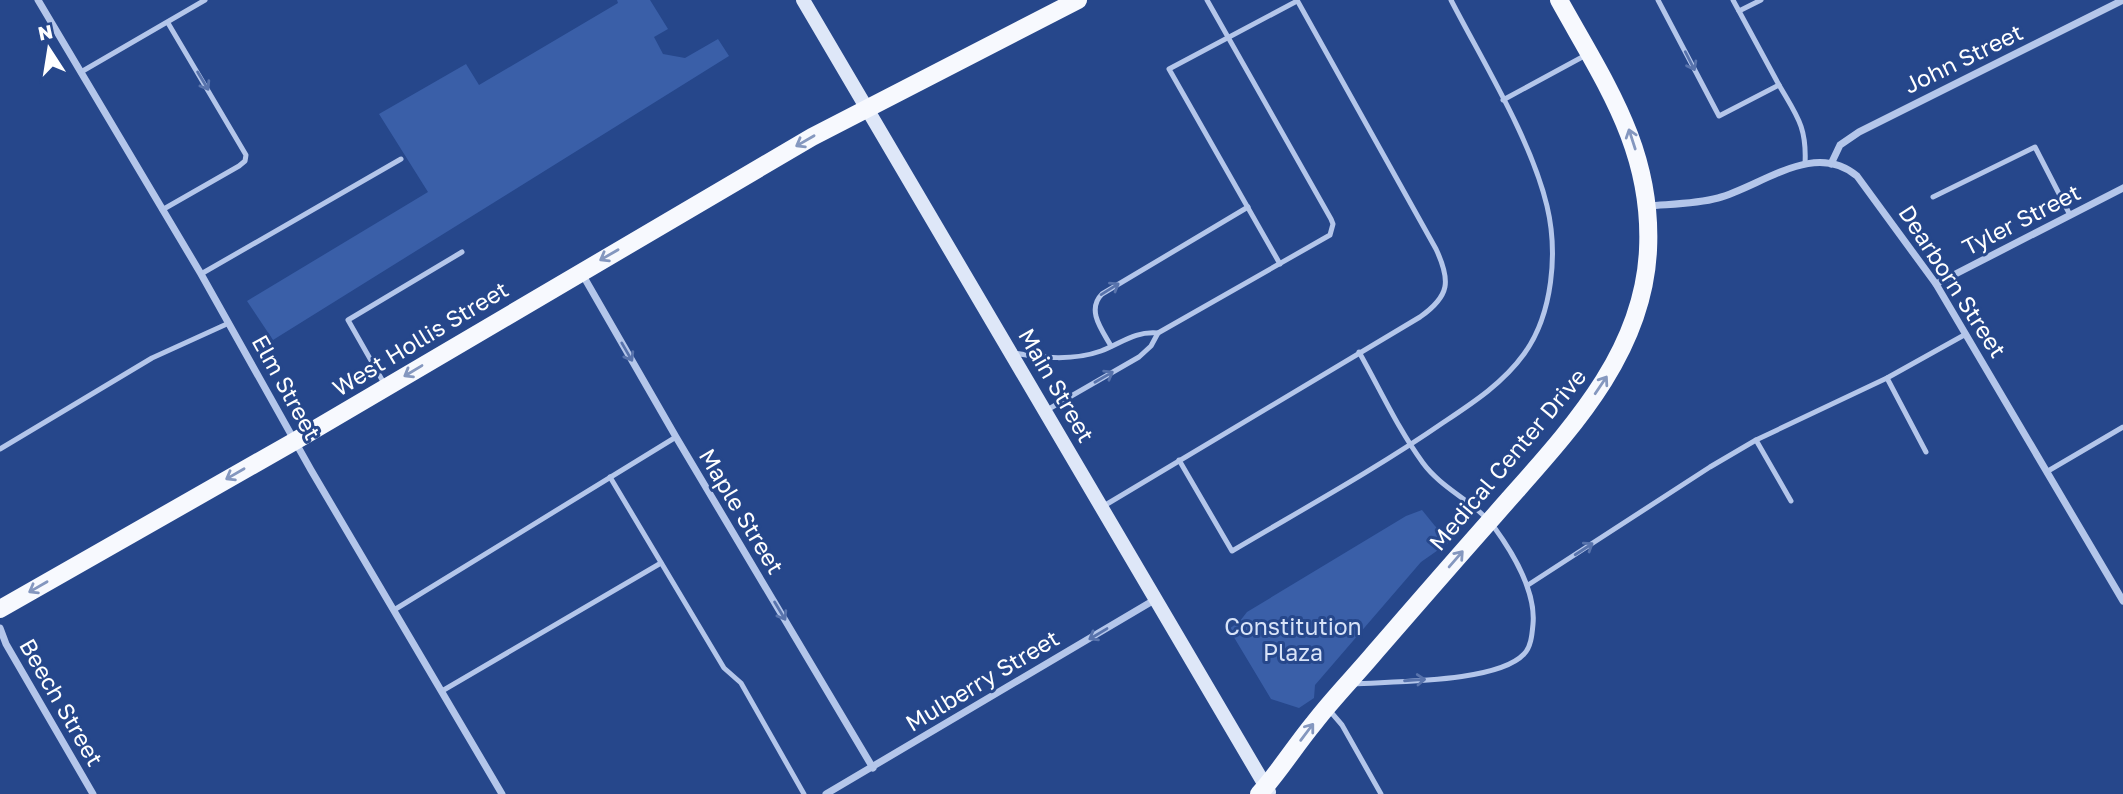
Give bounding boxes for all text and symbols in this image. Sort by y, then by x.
north arrow [14,14,84,84]
street label: John Street [1899,17,2027,99]
text: N [36,19,55,45]
one-way arrow [1683,50,1697,70]
one-way arrow [196,71,210,91]
one-way arrow [1625,129,1637,151]
one-way arrow [796,134,816,148]
street label: Tyler Street [1957,177,2085,261]
street label: Dearborn Street [1893,199,2013,363]
one-way arrow [599,248,619,262]
street label: West Hollis Street [327,275,513,401]
one-way arrow [1100,282,1119,297]
street label: Main Street [1013,323,1101,447]
street label: Elm Street [247,330,327,444]
one-way arrow [621,341,634,362]
street label: Medical Center Drive [1423,362,1591,556]
one-way arrow [403,364,423,378]
one-way arrow [1094,369,1114,383]
one-way arrow [1594,376,1609,395]
street label: Maple Street [694,443,790,579]
one-way arrow [225,468,246,481]
one-way arrow [1574,542,1594,556]
one-way arrow [1448,551,1464,569]
one-way arrow [28,580,48,594]
one-way arrow [773,601,787,621]
park label: Constitution Plaza [1224,612,1362,666]
street label: Mulberry Street [900,623,1064,737]
one-way arrow [1089,627,1109,641]
street label: Beech Street [14,633,110,771]
one-way arrow [1403,673,1426,686]
one-way arrow [1299,722,1314,741]

